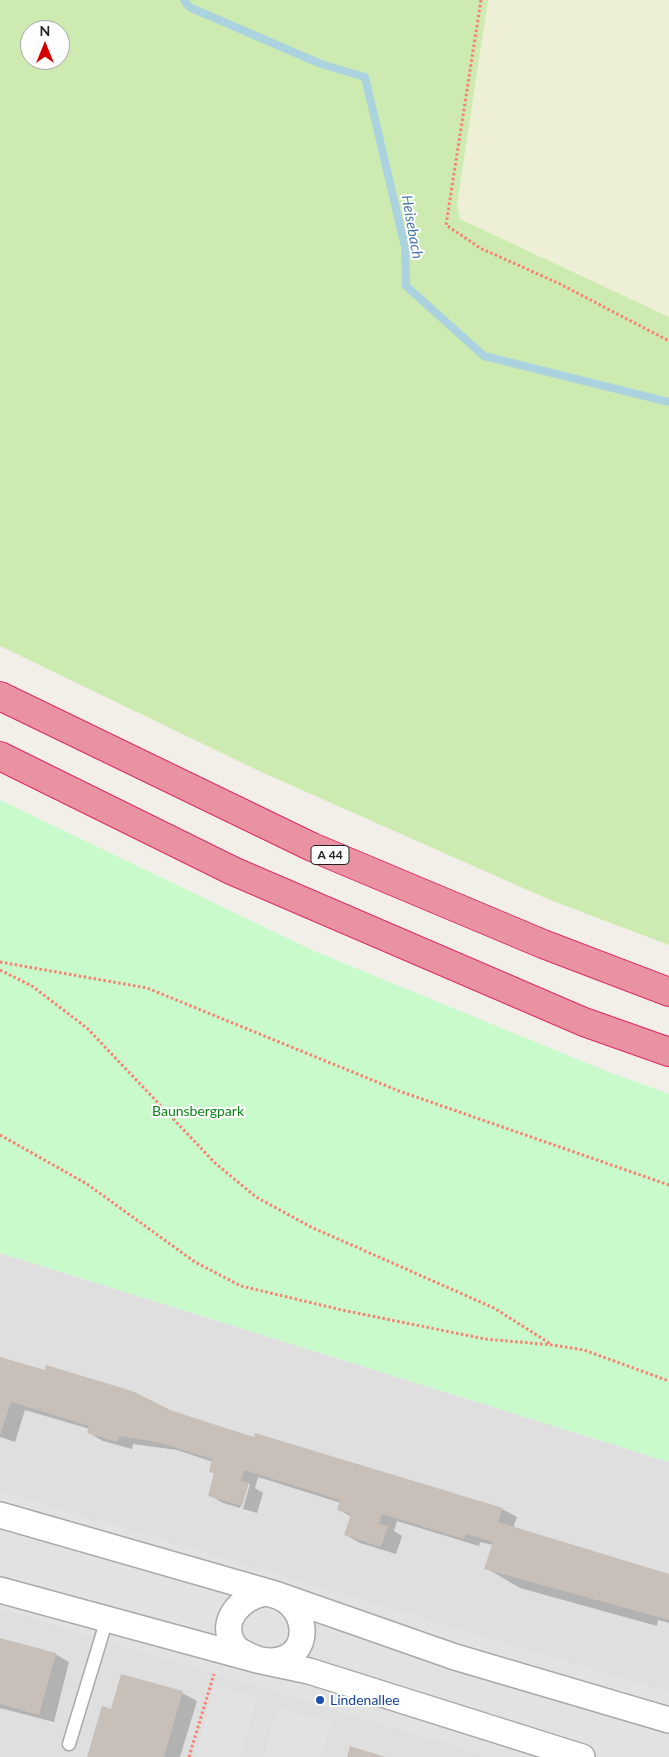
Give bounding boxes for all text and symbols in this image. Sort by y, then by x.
north arrow [20,20,70,70]
text: N [40,22,50,39]
water label: Heisebach [398,194,426,260]
road number: A 44 [311,846,349,864]
park label: Baunsbergpark [152,1103,244,1119]
place label: Lindenallee [330,1692,400,1708]
marker: Lindenallee [314,1694,326,1706]

